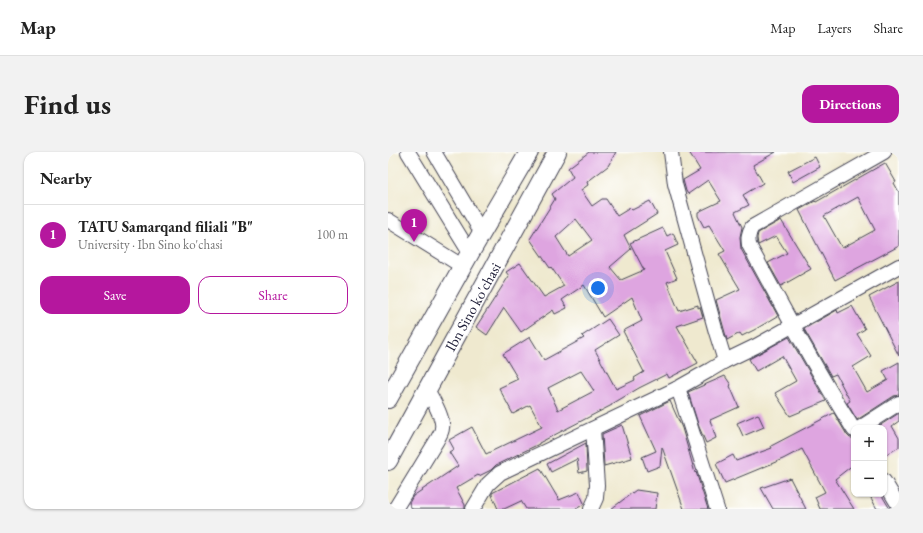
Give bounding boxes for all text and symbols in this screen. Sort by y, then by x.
text: Map [20,15,56,40]
text: Map [770,19,795,37]
text: Layers [817,19,852,37]
text: Share [874,19,903,37]
button: Directions [802,85,899,123]
text: Find us [24,86,111,122]
text: Nearby [40,167,92,189]
pin: 1 [401,209,427,242]
text: TATU Samarqand filiali "B" [78,217,253,236]
text: 1 [50,226,56,243]
text: 100 m [317,226,348,243]
text: University · Ibn Sino ko'chasi [78,236,223,253]
street label: Ibn Sino ko'chasi [440,259,505,354]
button: Save [40,276,190,314]
button: Share [198,276,348,314]
your location [588,278,608,298]
map controls [851,425,887,497]
button: + [851,425,887,461]
button: − [851,461,887,497]

